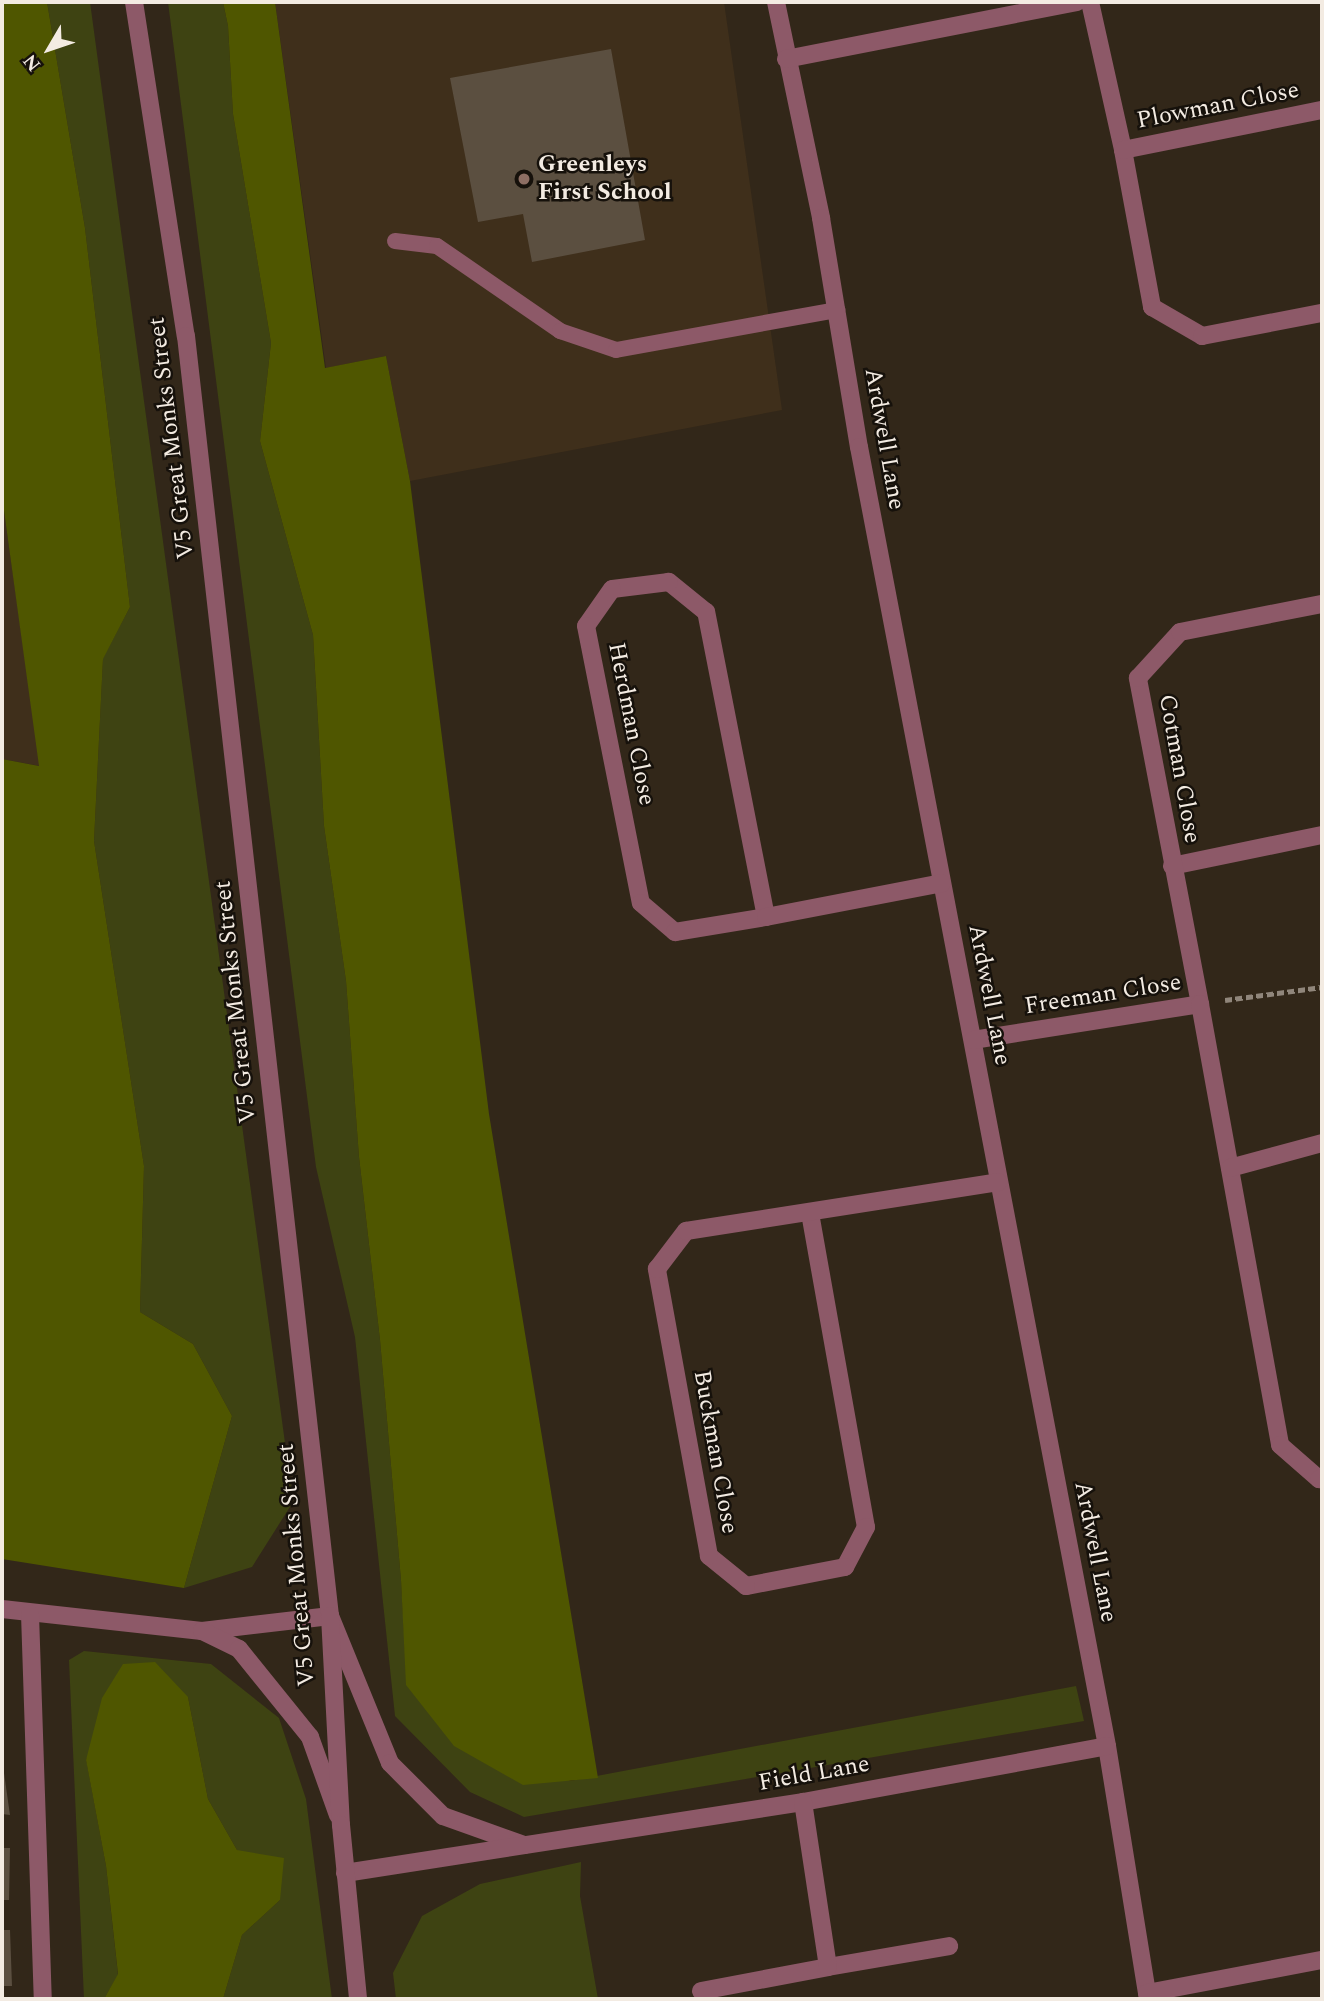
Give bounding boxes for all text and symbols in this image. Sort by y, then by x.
north arrow [14,14,84,84]
text: N [16,47,48,78]
street label: Plowman Close [1134,76,1302,136]
place label: Greenleys First School [538,151,672,207]
marker: Greenleys First School [516,171,532,187]
street label: V5 Great Monks Street [143,315,201,561]
street label: Ardwell Lane [857,366,911,512]
street label: Herdman Close [601,640,661,808]
street label: Cotman Close [1152,692,1206,846]
street label: V5 Great Monks Street [209,879,263,1125]
street label: Ardwell Lane [961,922,1017,1068]
street label: Freeman Close [1023,968,1183,1022]
street label: Buckman Close [686,1368,744,1536]
street label: V5 Great Monks Street [272,1442,322,1688]
street label: Ardwell Lane [1067,1479,1123,1625]
street label: Field Lane [756,1750,872,1798]

